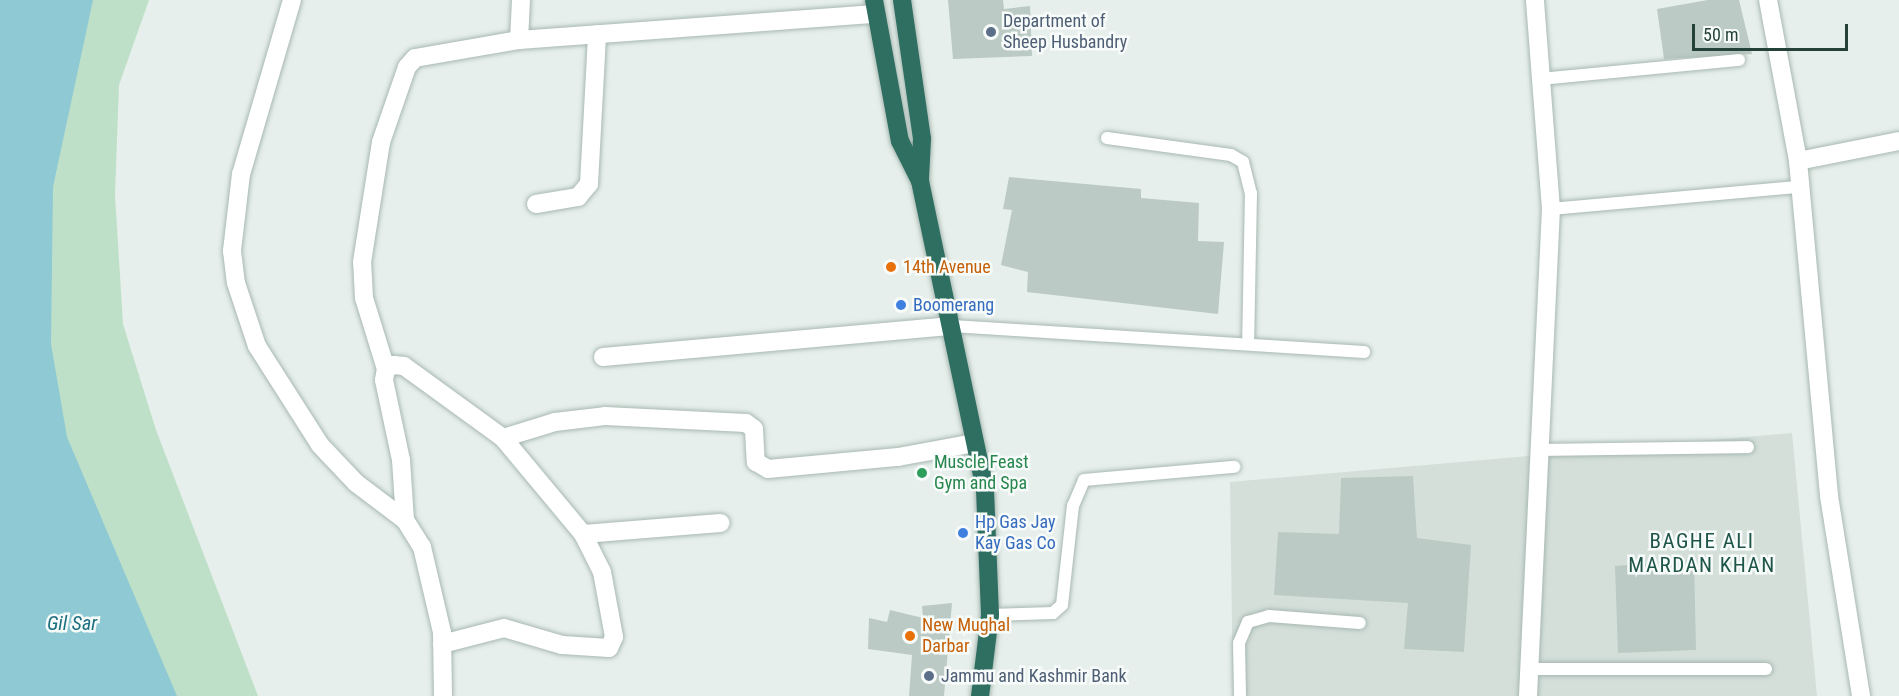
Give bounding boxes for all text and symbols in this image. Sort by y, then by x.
place label: Department of Sheep Husbandry [1003,11,1127,54]
scale bar [1695,12,1851,50]
text: 50 m [1703,24,1738,45]
marker: Department of Sheep Husbandry [984,25,998,39]
place label: 14th Avenue [903,256,991,278]
marker: 14th Avenue [884,260,898,274]
place label: Boomerang [913,294,994,316]
marker: Boomerang [894,298,908,312]
place label: Muscle Feast Gym and Spa [934,452,1029,494]
marker: Muscle Feast Gym and Spa [915,466,929,480]
place label: Hp Gas Jay Kay Gas Co [975,512,1056,554]
marker: Hp Gas Jay Kay Gas Co [956,526,970,540]
district label: BAGHE ALI MARDAN KHAN [1628,528,1776,578]
water label: Gil Sar [47,611,97,635]
place label: New Mughal Darbar [922,615,1010,658]
marker: New Mughal Darbar [903,629,917,643]
place label: Jammu and Kashmir Bank [941,665,1127,687]
marker: Jammu and Kashmir Bank [922,669,936,683]

